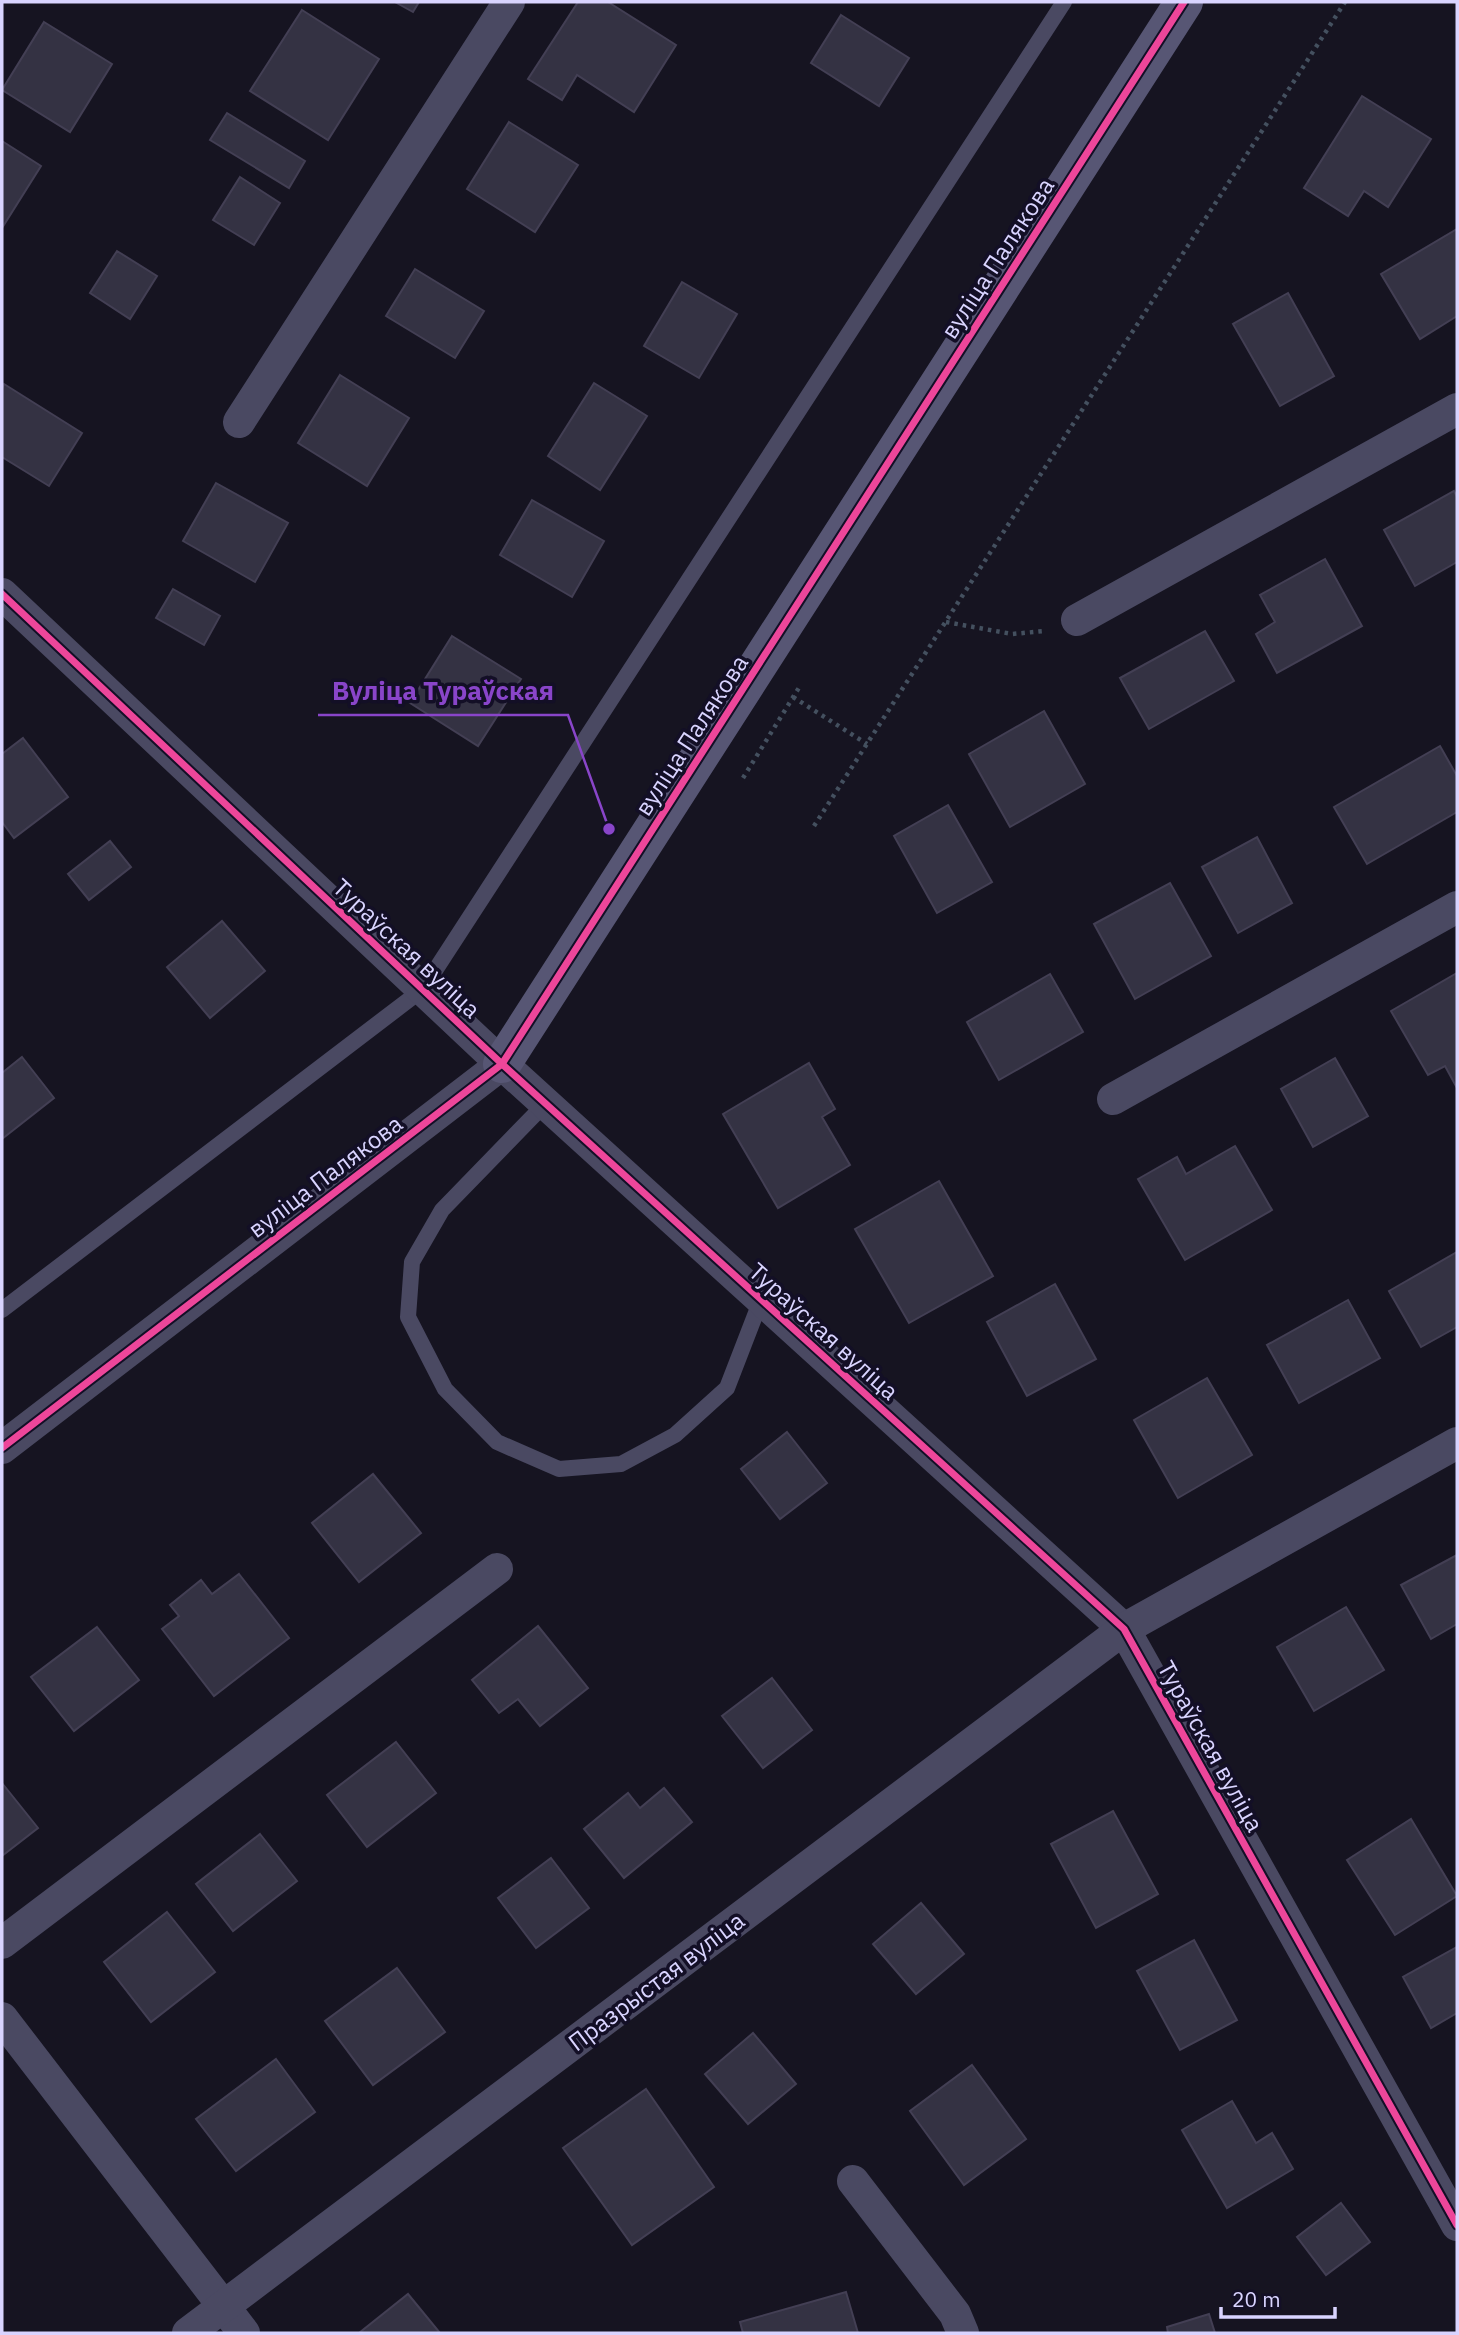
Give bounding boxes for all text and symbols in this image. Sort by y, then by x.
street label: вуліца Палякова [933,171,1061,345]
street label: вуліца Палякова [627,648,755,822]
callout: Вуліца Тураўская [318,668,568,715]
text: Вуліца Тураўская [332,673,554,707]
street label: Тураўская вуліца [326,871,488,1025]
street label: вуліца Палякова [241,1107,409,1245]
street label: Тураўская вуліца [742,1255,906,1407]
street label: Тураўская вуліца [1151,1655,1271,1837]
street label: Празрыстая вуліца [561,1904,751,2058]
scale bar [1221,2276,1335,2320]
text: 20 m [1232,2285,1281,2313]

